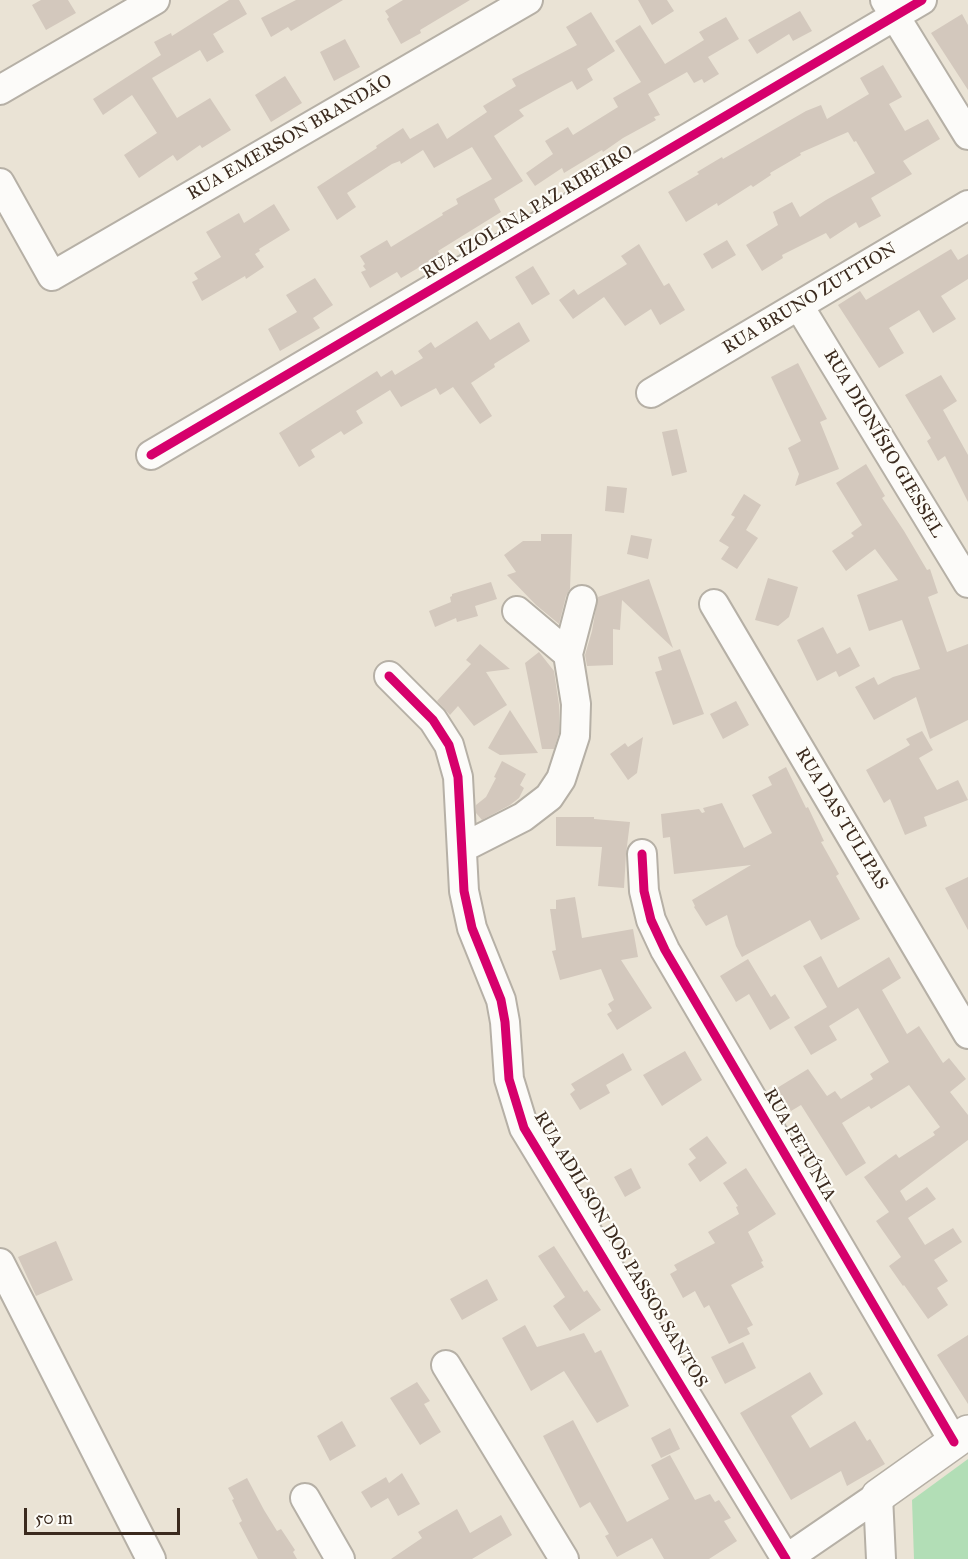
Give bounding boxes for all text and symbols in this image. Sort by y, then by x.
street label: RUA EMERSON BRANDÃO [184,70,396,206]
street label: RUA IZOLINA PAZ RIBEIRO [419,141,637,285]
street label: RUA BRUNO ZUTTION [719,239,901,359]
street label: RUA DIONÍSIO GIESSEL [818,346,948,542]
street label: RUA DAS TULIPAS [790,744,892,894]
street label: RUA PETÚNIA [758,1085,840,1205]
street label: RUA ADILSON DOS PASSOS SANTOS [529,1108,711,1392]
scale bar [27,1496,183,1534]
text: 50 m [35,1507,73,1529]

